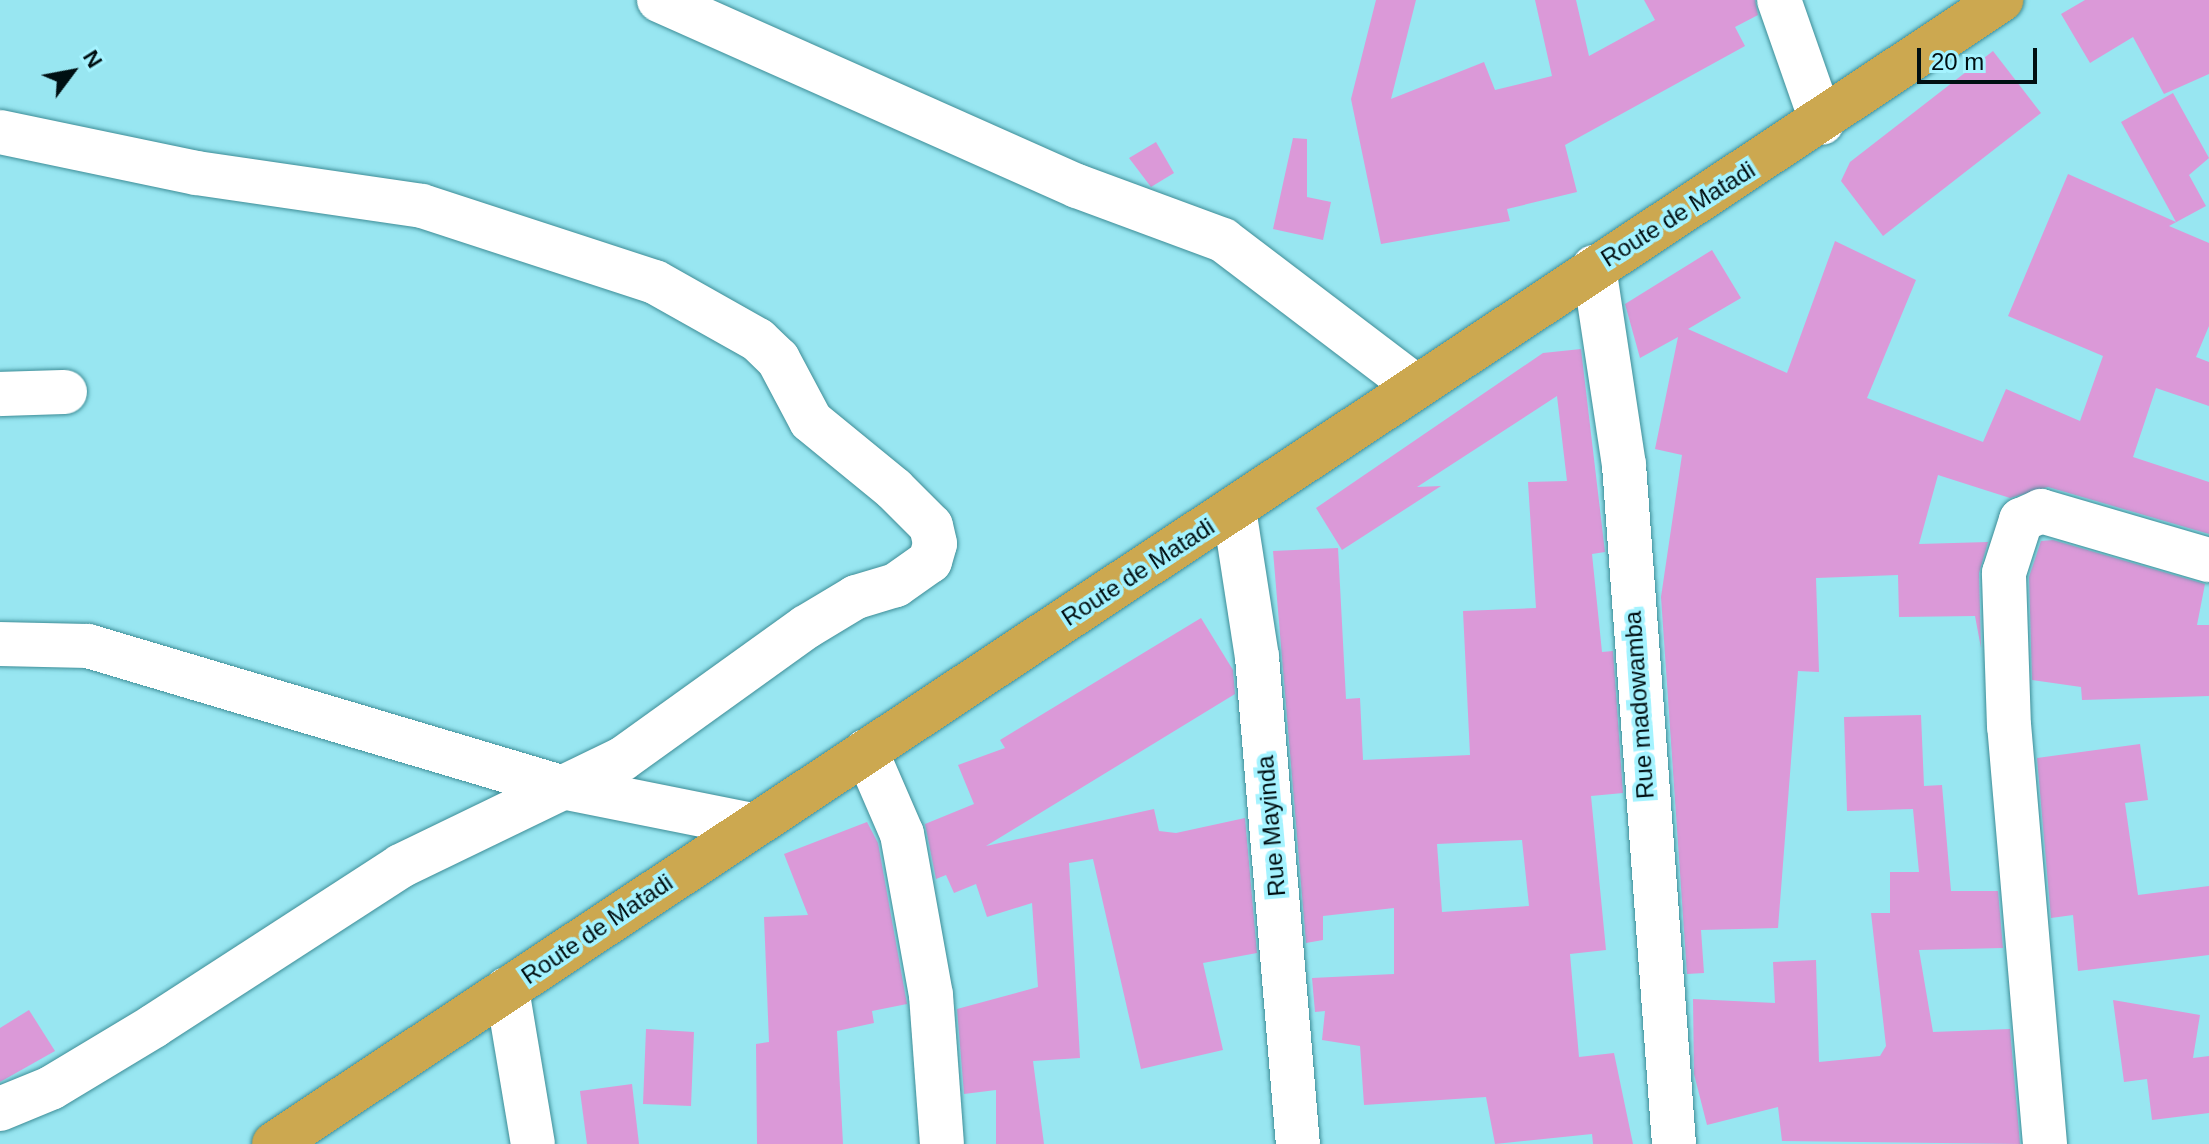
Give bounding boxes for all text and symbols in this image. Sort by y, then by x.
north arrow [32,32,112,112]
scale bar [1921,32,2041,82]
text: N [78,46,108,72]
text: 20 m [1931,48,1984,75]
street label: Route de Matadi [1596,155,1760,273]
street label: Route de Matadi [1056,512,1220,632]
street label: Rue madowamba [1618,610,1660,800]
street label: Rue Mayinda [1250,754,1292,898]
street label: Route de Matadi [516,868,678,990]

